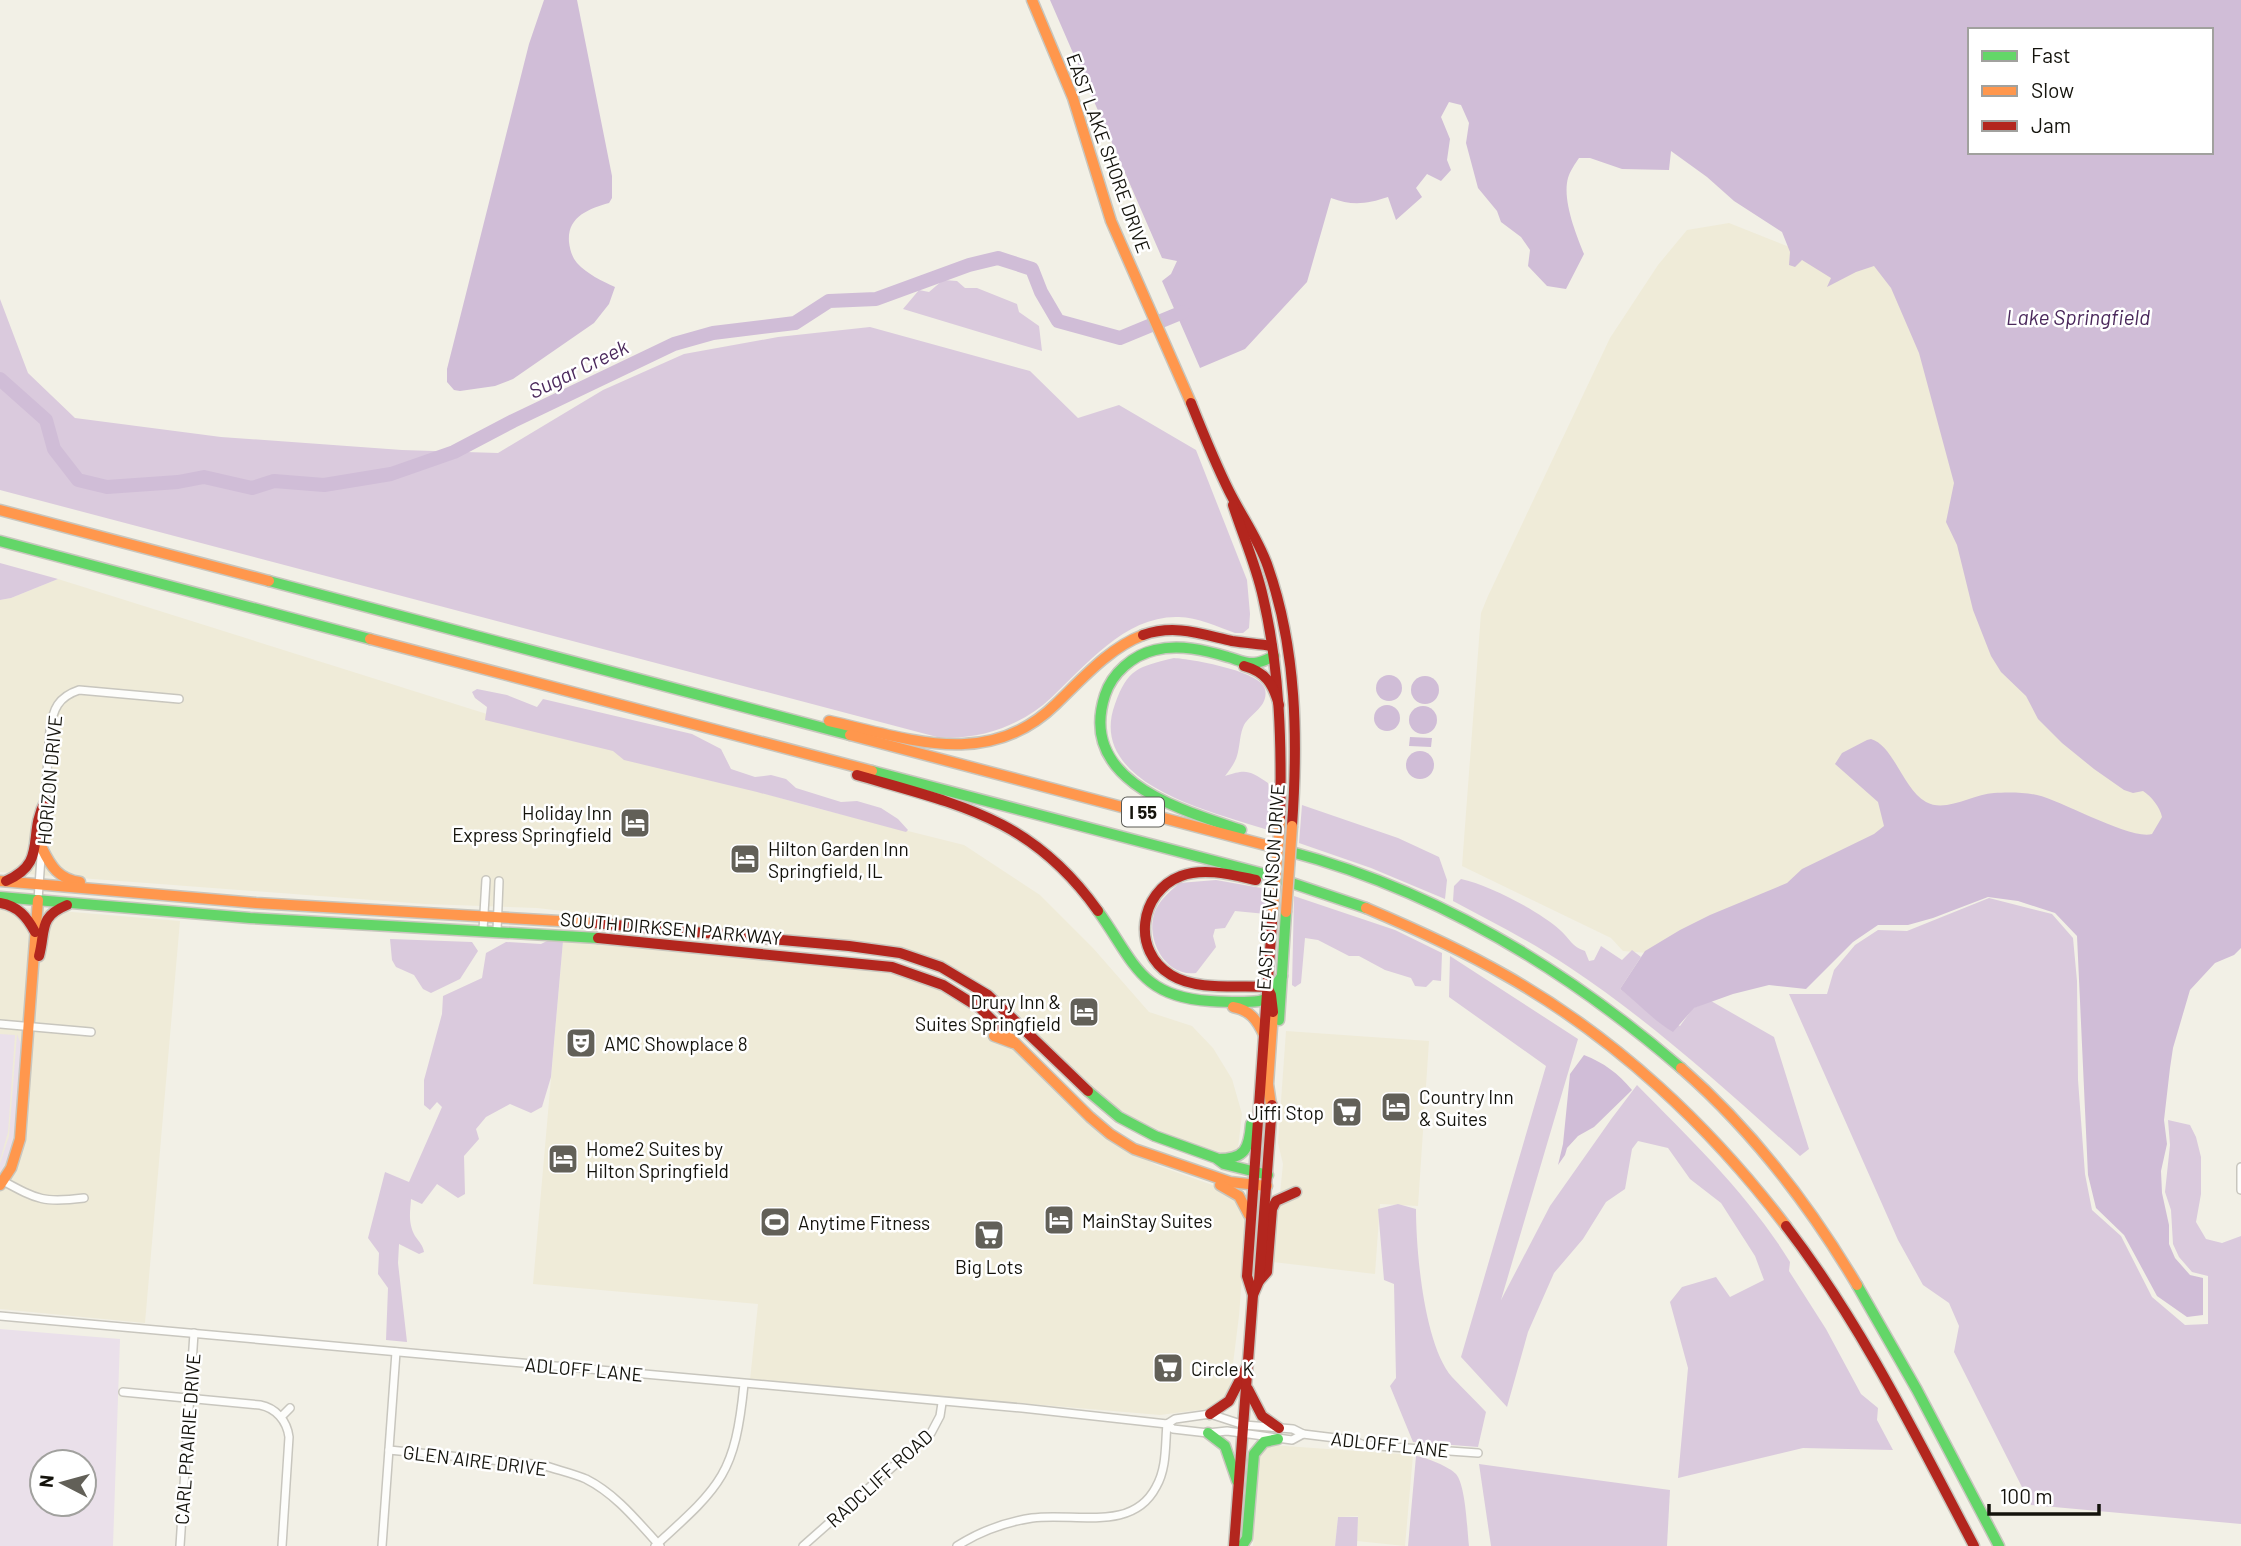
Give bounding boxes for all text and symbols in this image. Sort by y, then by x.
legend [1968,28,2213,154]
text: Fast [2031,42,2071,67]
street label: EAST LAKE SHORE DRIVE [1062,50,1156,256]
text: Slow [2031,77,2074,102]
text: Jam [2031,112,2071,137]
water label: Lake Springfield [2006,304,2150,329]
water label: Sugar Creek [524,333,633,403]
street label: HORIZON DRIVE [32,714,66,846]
street label: EAST STEVENSON DRIVE [1251,783,1289,991]
road number: I 55 [1122,798,1164,826]
place label: Holiday Inn Express Springfield [452,801,612,846]
hotel icon: Holiday Inn Express Springfield [618,806,652,840]
place label: Hilton Garden Inn Springfield, IL [768,837,909,882]
hotel icon: Hilton Garden Inn Springfield, IL [728,842,762,876]
street label: SOUTH DIRKSEN PARKWAY [559,907,783,949]
place label: Drury Inn & Suites Springfield [915,990,1061,1035]
hotel icon: Drury Inn & Suites Springfield [1067,995,1101,1029]
theatre icon: AMC Showplace 8 [564,1026,598,1060]
place label: AMC Showplace 8 [604,1032,748,1055]
place label: Country Inn & Suites [1419,1085,1514,1130]
hotel icon: Country Inn & Suites [1379,1090,1413,1124]
supermarket icon: Jiffi Stop [1330,1095,1364,1129]
place label: Jiffi Stop [1248,1101,1324,1124]
place label: Home2 Suites by Hilton Springfield [586,1137,729,1182]
hotel icon: Home2 Suites by Hilton Springfield [546,1142,580,1176]
hotel icon: MainStay Suites [1042,1203,1076,1237]
sports icon: Anytime Fitness [758,1205,792,1239]
place label: MainStay Suites [1082,1209,1212,1232]
place label: Anytime Fitness [798,1211,930,1234]
supermarket icon: Big Lots [972,1218,1006,1252]
place label: Big Lots [955,1255,1023,1278]
supermarket icon: Circle K [1151,1351,1185,1385]
street label: CARL PRAIRIE DRIVE [170,1352,204,1526]
street label: ADLOFF LANE [524,1352,644,1386]
place label: Circle K [1191,1357,1254,1380]
street label: RADCLIFF ROAD [821,1424,937,1532]
street label: ADLOFF LANE [1330,1426,1450,1462]
street label: GLEN AIRE DRIVE [402,1440,548,1480]
north arrow [28,1448,98,1518]
scale bar [1989,1472,2099,1516]
text: N [33,1474,58,1489]
text: 100 m [2000,1483,2053,1508]

